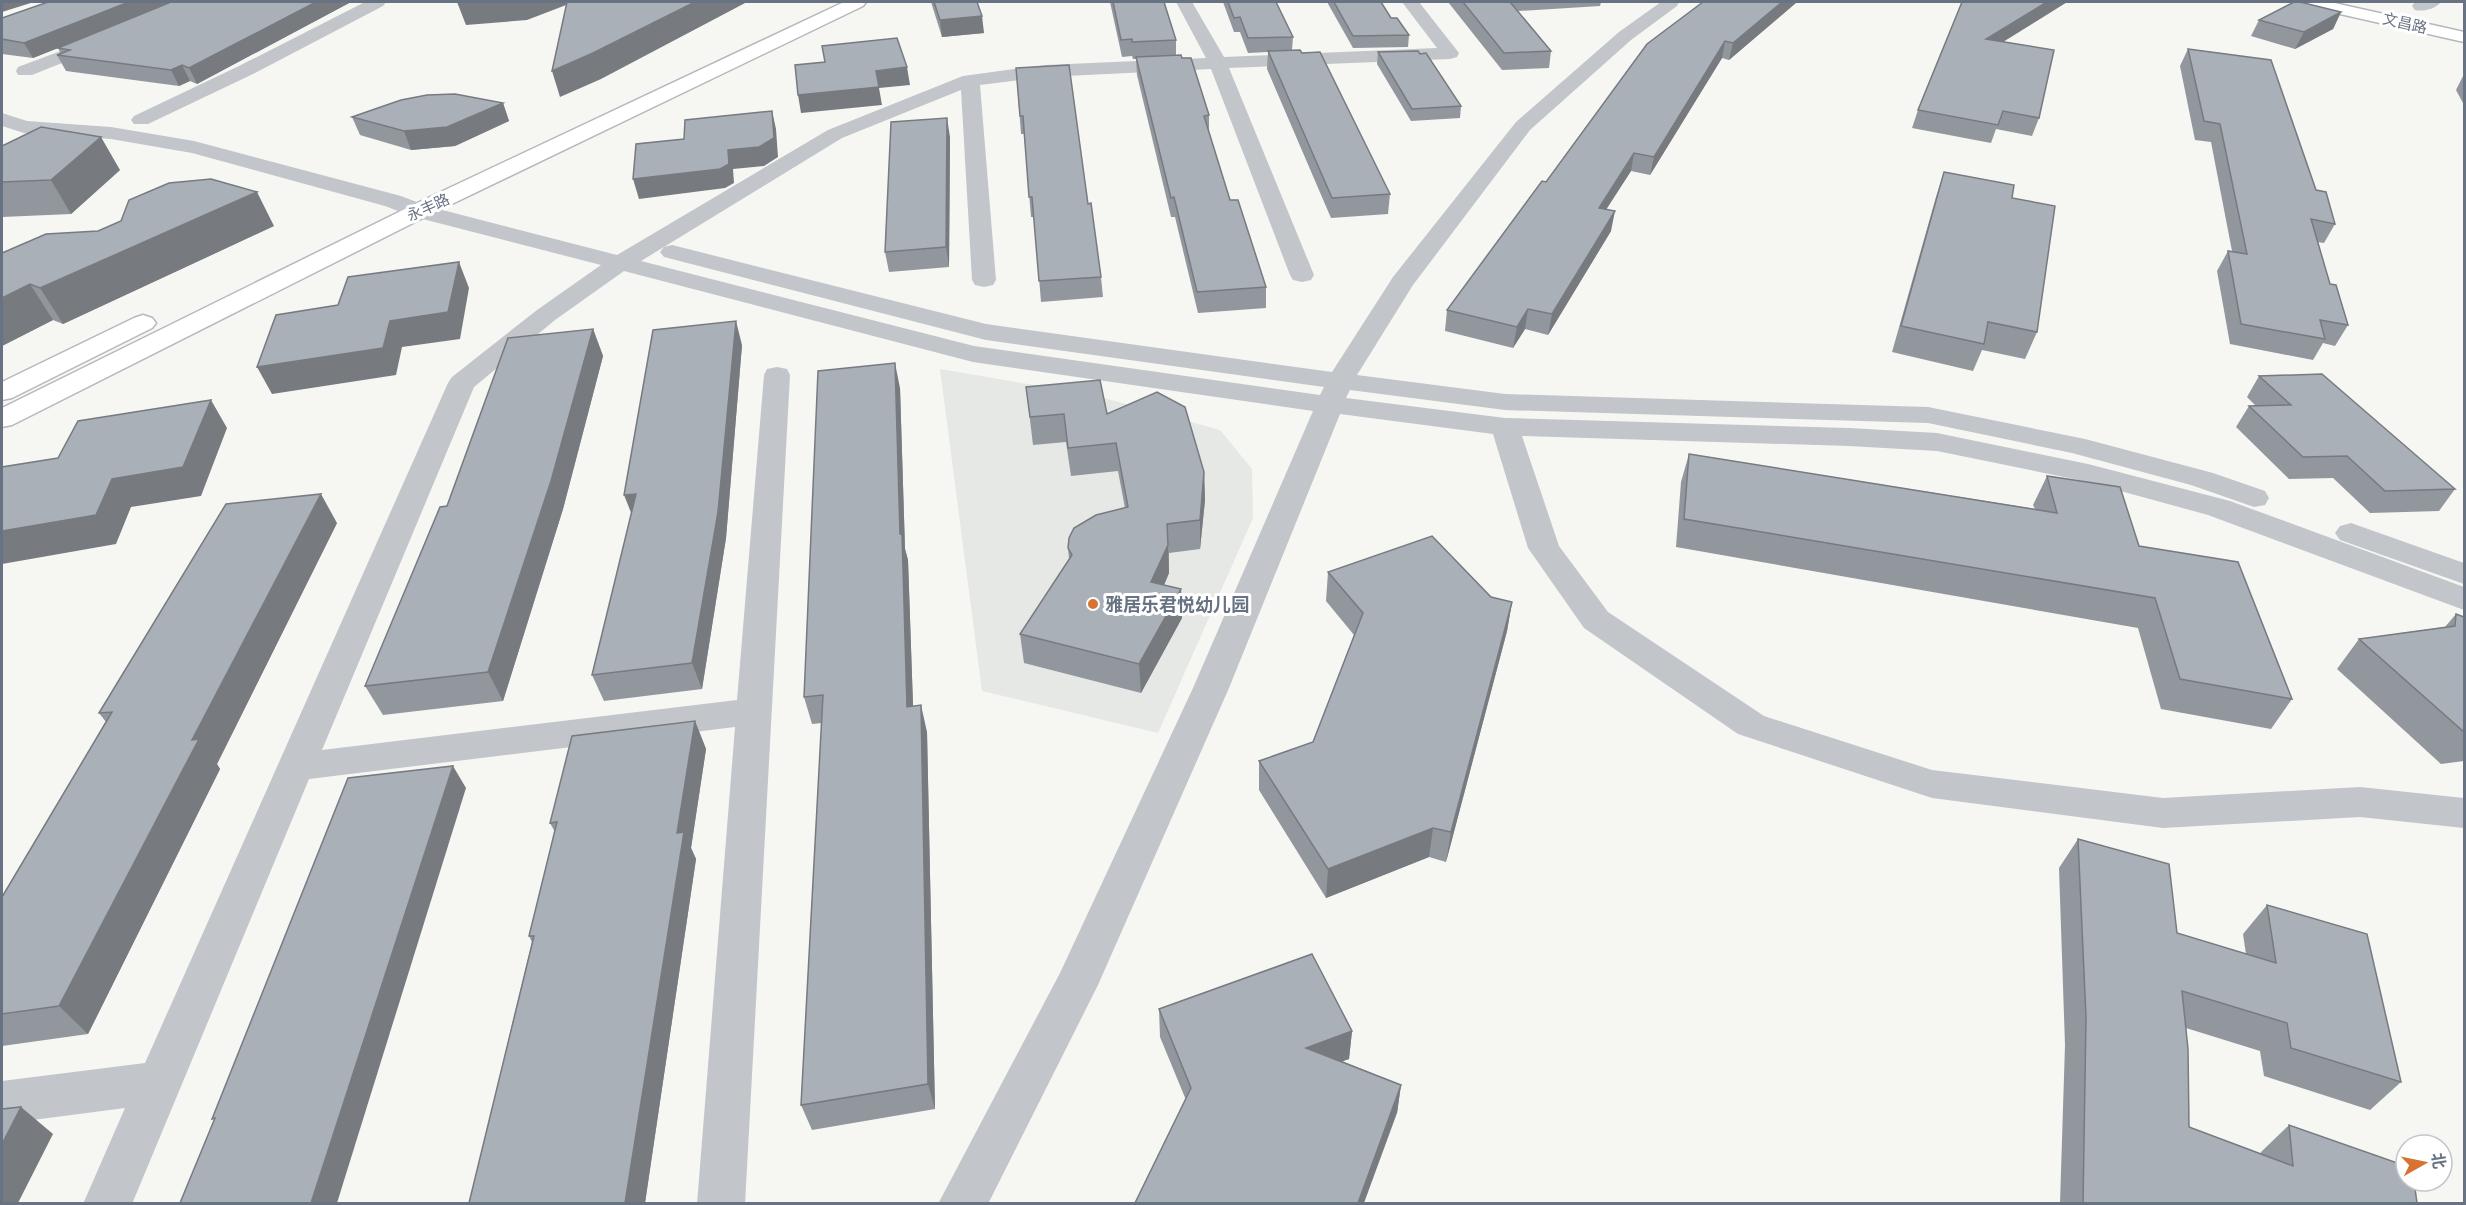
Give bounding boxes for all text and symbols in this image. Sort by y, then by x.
street label: 文昌路 [2381,9,2429,37]
street label: 永丰路 [404,189,452,225]
place label: 雅居乐君悦幼儿园 [1105,593,1249,616]
marker: 雅居乐君悦幼儿园 [1086,597,1100,611]
north arrow [2394,1133,2454,1193]
text: 北 [2427,1151,2450,1170]

